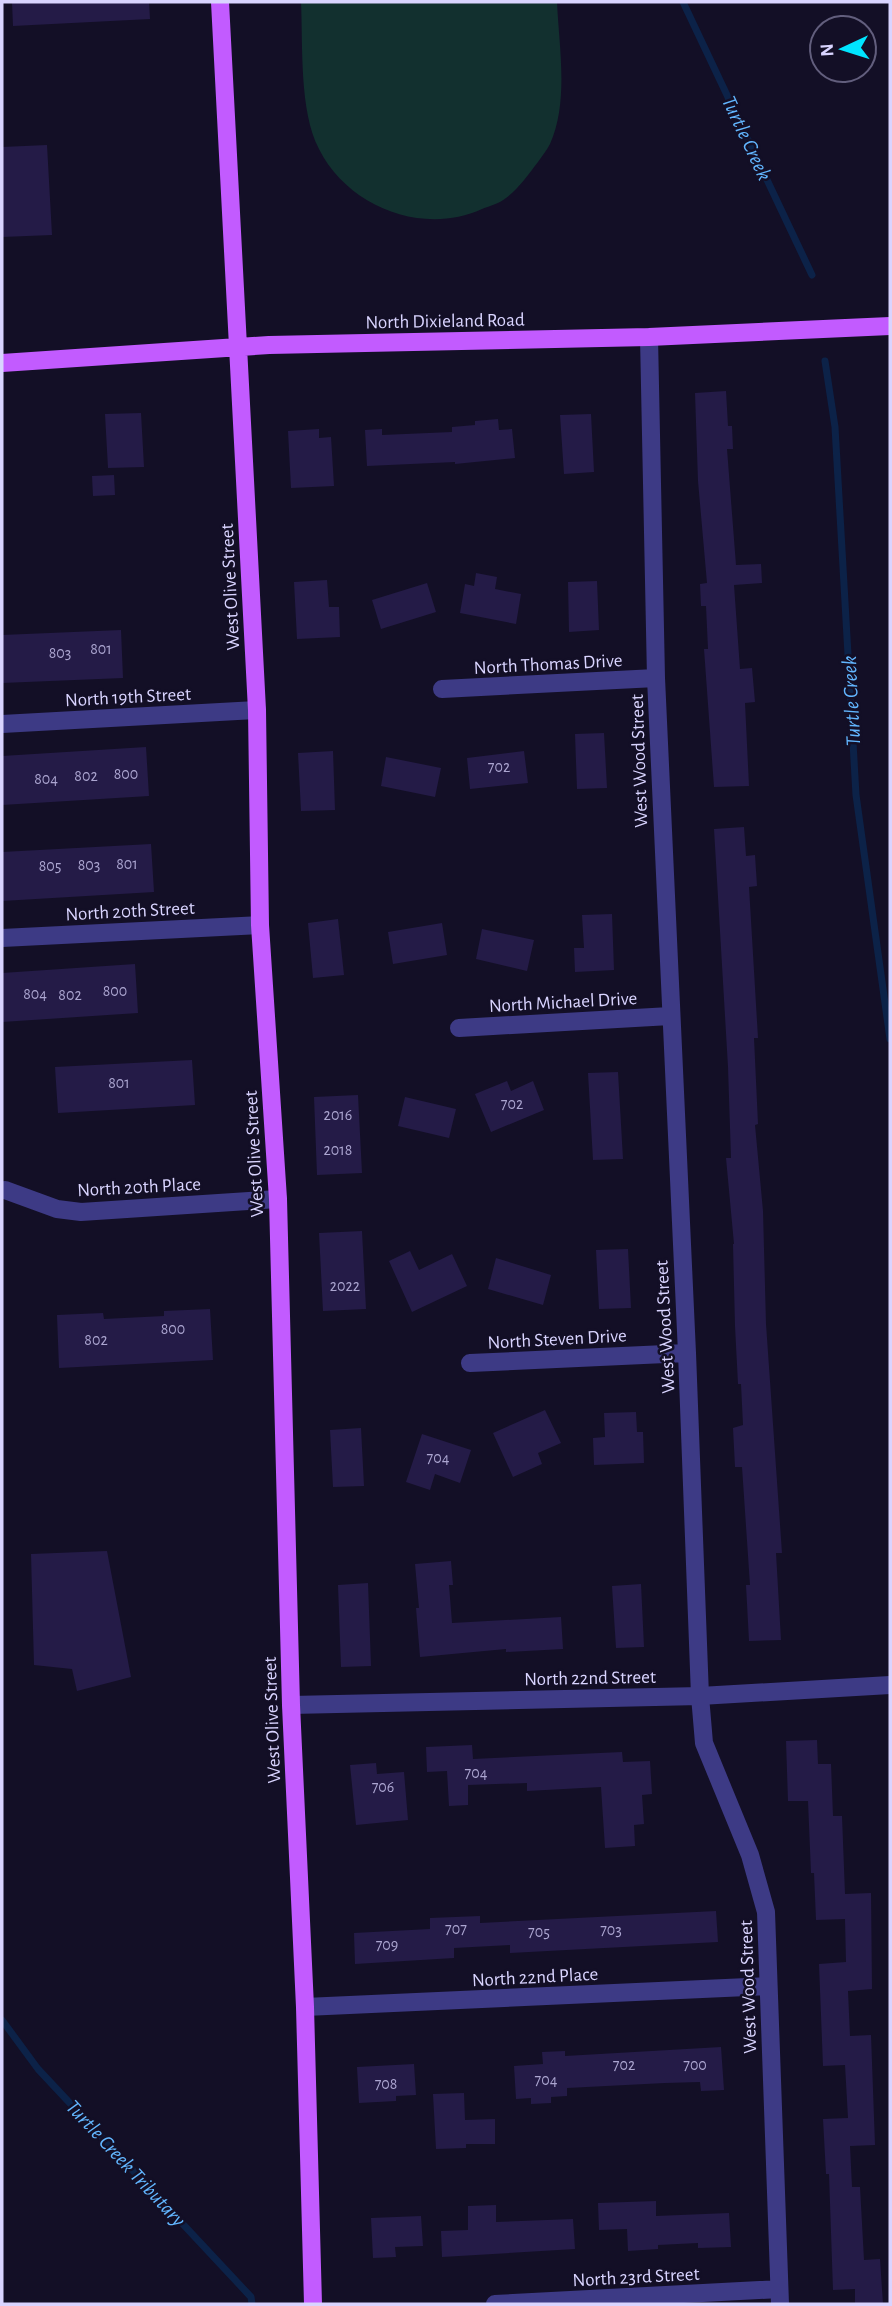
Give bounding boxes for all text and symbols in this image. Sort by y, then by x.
north arrow [808,14,878,84]
text: N [818,43,837,57]
water label: Turtle Creek [718,93,775,184]
street label: North Dixieland Road [365,311,525,332]
street label: West Olive Street [218,523,243,651]
house number: 801 [90,641,112,657]
house number: 803 [49,645,71,661]
street label: North Thomas Drive [473,651,623,678]
water label: Turtle Creek [839,655,864,747]
street label: North 19th Street [65,685,192,710]
street label: West Wood Street [628,694,651,828]
house number: 702 [488,759,510,775]
house number: 800 [114,766,138,782]
house number: 802 [74,768,98,784]
house number: 804 [34,771,58,787]
house number: 801 [116,856,138,872]
house number: 803 [78,857,100,873]
house number: 805 [39,858,61,874]
street label: North 20th Street [65,899,195,924]
house number: 800 [103,983,127,999]
house number: 804 [23,986,47,1002]
house number: 802 [58,987,82,1003]
street label: North Michael Drive [488,989,638,1016]
house number: 801 [108,1075,130,1091]
street label: West Olive Street [242,1090,267,1218]
house number: 702 [501,1096,523,1112]
house number: 2016 [324,1107,352,1123]
house number: 2018 [324,1142,352,1158]
street label: North 20th Place [77,1175,202,1200]
street label: West Wood Street [653,1260,678,1394]
house number: 2022 [330,1278,360,1294]
house number: 800 [161,1321,185,1337]
street label: North Steven Drive [487,1326,627,1353]
house number: 802 [84,1332,108,1348]
house number: 704 [427,1450,450,1466]
street label: West Olive Street [261,1656,284,1784]
street label: North 22nd Street [524,1668,656,1689]
house number: 704 [465,1765,488,1781]
house number: 706 [372,1779,394,1795]
street label: West Wood Street [737,1920,760,2054]
house number: 707 [445,1921,467,1937]
house number: 703 [600,1922,622,1938]
house number: 705 [528,1924,550,1940]
house number: 709 [376,1937,398,1953]
street label: North 22nd Place [471,1965,599,1990]
house number: 702 [613,2057,635,2073]
house number: 700 [683,2057,707,2073]
house number: 704 [535,2072,558,2088]
house number: 708 [375,2076,397,2092]
water label: Turtle Creek Tributary [62,2096,190,2231]
street label: North 23rd Street [572,2265,700,2290]

